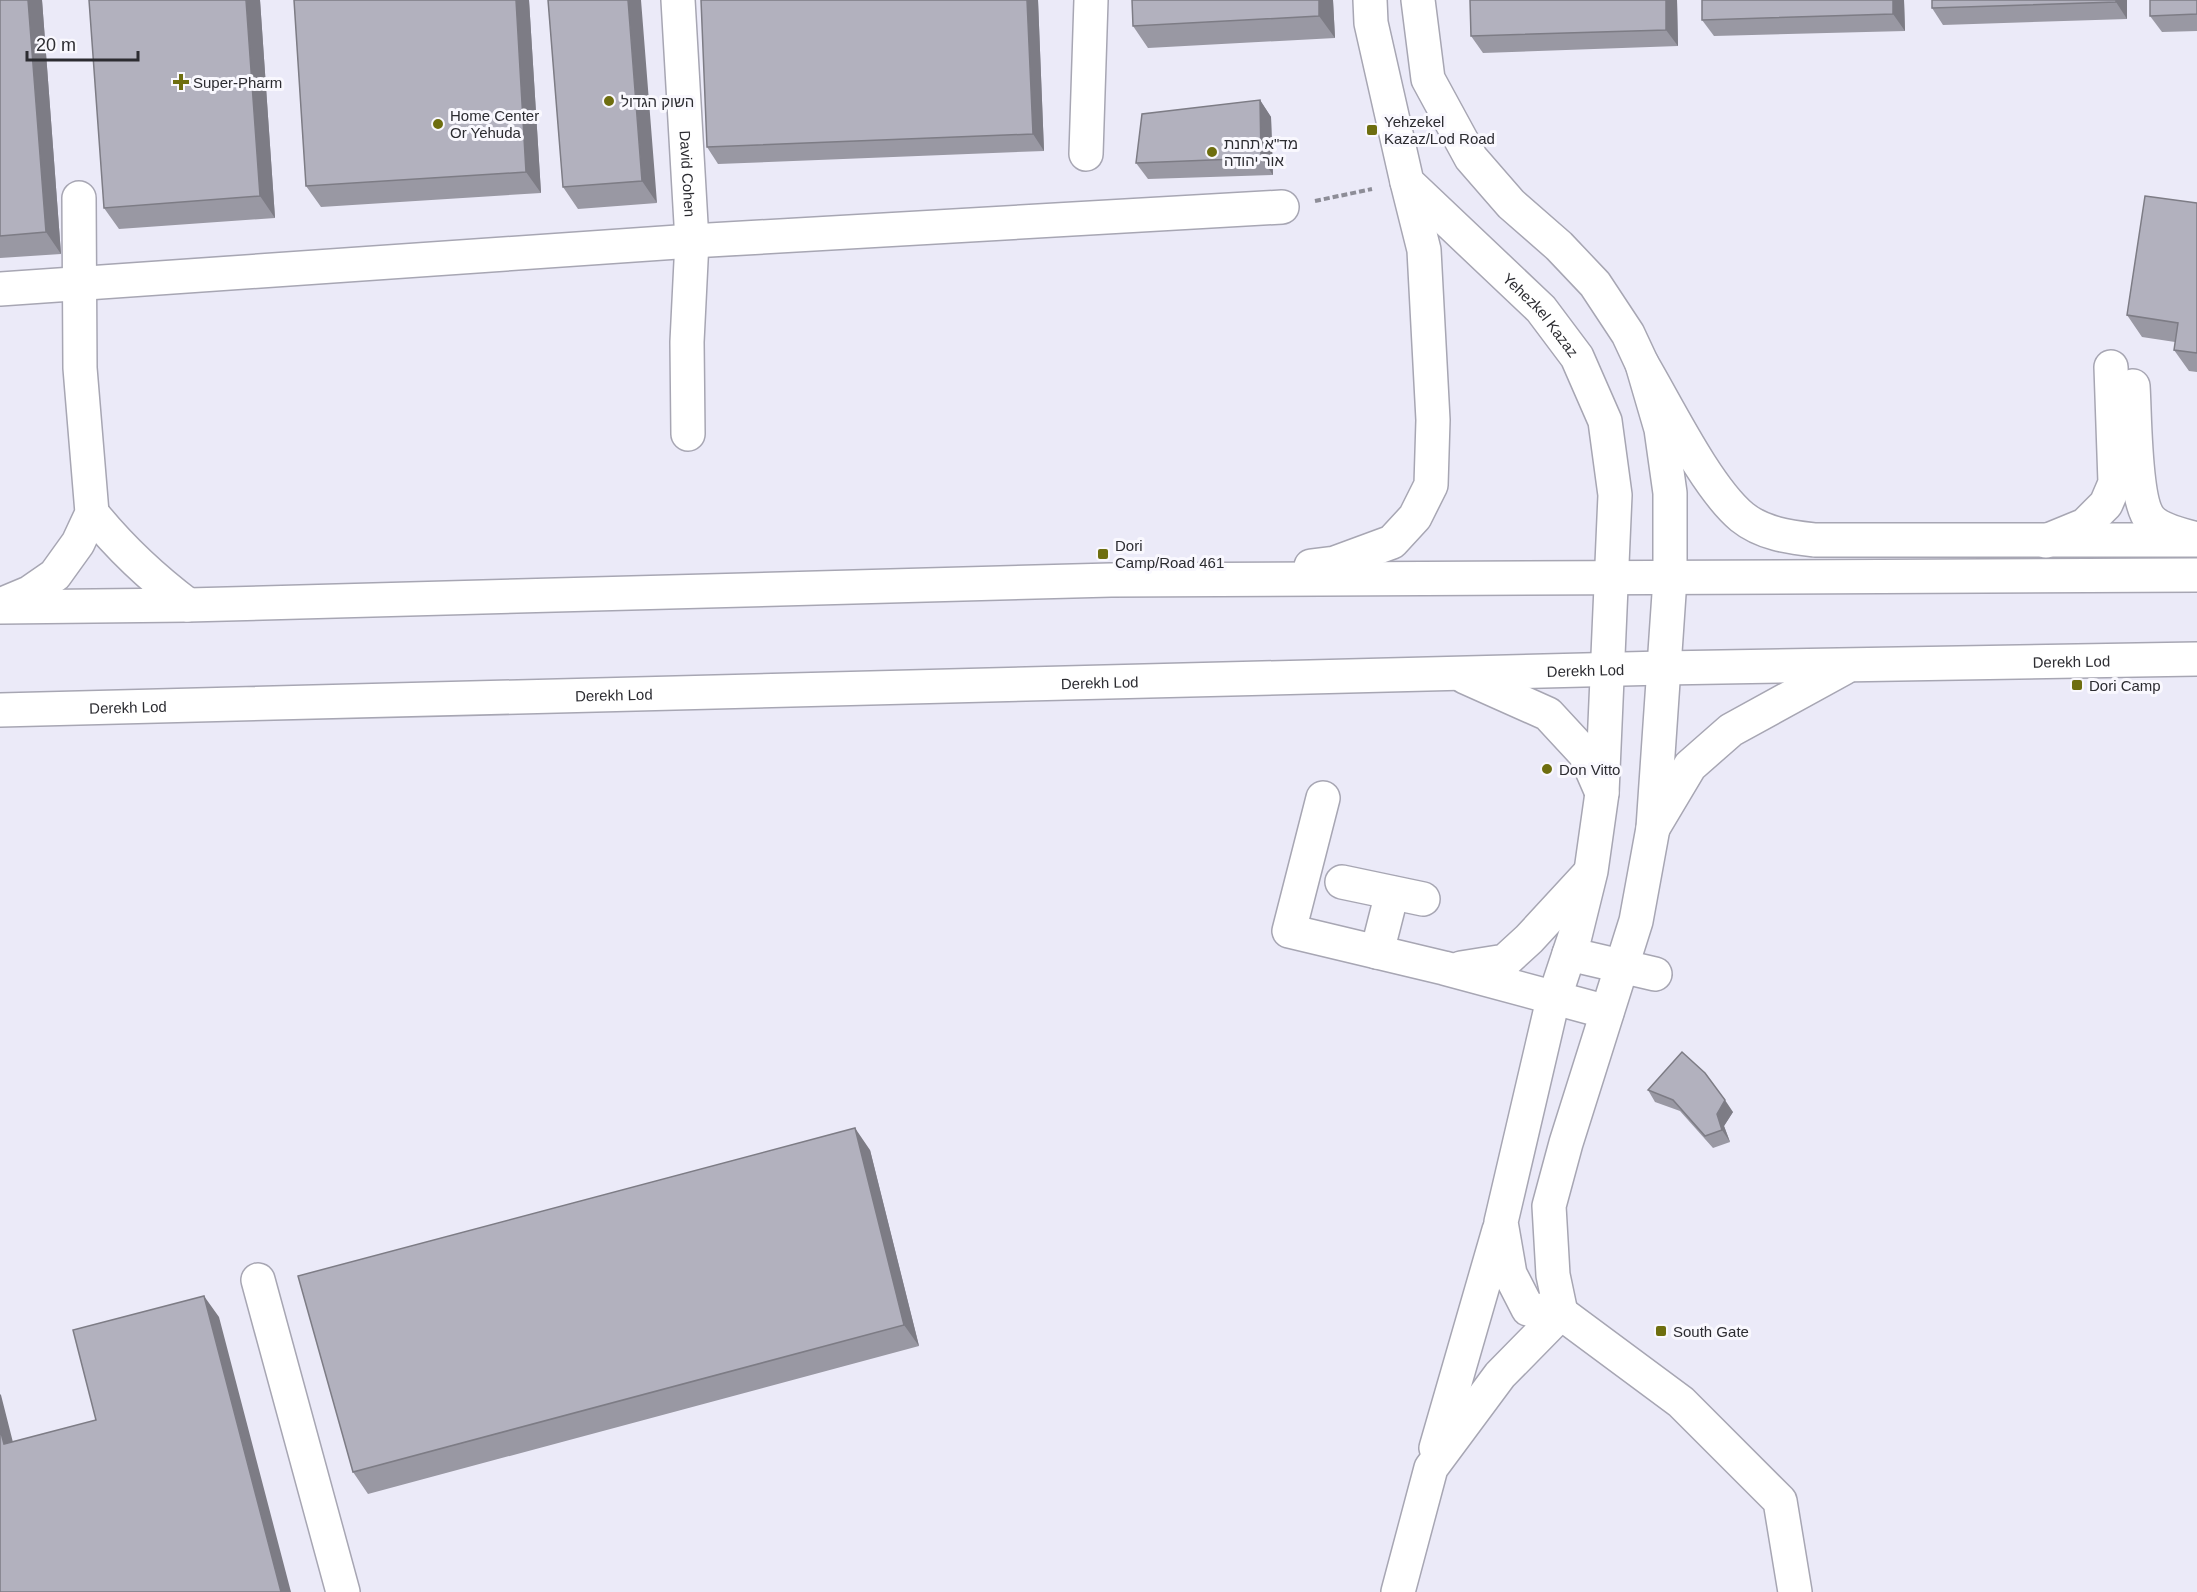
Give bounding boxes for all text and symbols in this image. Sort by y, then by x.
scale bar [27,24,138,62]
text: 20 m [36,35,76,55]
place label: Super-Pharm [193,74,282,91]
marker: Super-Pharm [174,75,188,89]
place label: השוק הגדול [621,93,694,110]
marker: השוק הגדול [602,94,616,108]
place label: Home Center Or Yehuda [450,107,539,141]
place label: Yehzekel Kazaz/Lod Road [1384,113,1495,147]
marker: Home Center Or Yehuda [431,117,445,131]
marker: Yehzekel Kazaz/Lod Road [1365,123,1379,137]
street label: David Cohen [677,130,699,218]
place label: מד"א תחנת אור יהודה [1224,135,1298,169]
marker: מד"א תחנת אור יהודה [1205,145,1219,159]
street label: Yehezkel Kazaz [1500,269,1582,360]
place label: Dori Camp/Road 461 [1115,537,1224,571]
marker: Dori Camp/Road 461 [1096,547,1110,561]
street label: Derekh Lod [2032,652,2110,670]
street label: Derekh Lod [1547,660,1624,679]
street label: Derekh Lod [1061,673,1139,692]
place label: Dori Camp [2089,677,2161,694]
marker: Dori Camp [2070,678,2084,692]
street label: Derekh Lod [575,685,653,704]
street label: Derekh Lod [89,697,167,716]
place label: Don Vitto [1559,761,1620,778]
marker: Don Vitto [1540,762,1554,776]
place label: South Gate [1673,1323,1749,1340]
marker: South Gate [1654,1324,1668,1338]

